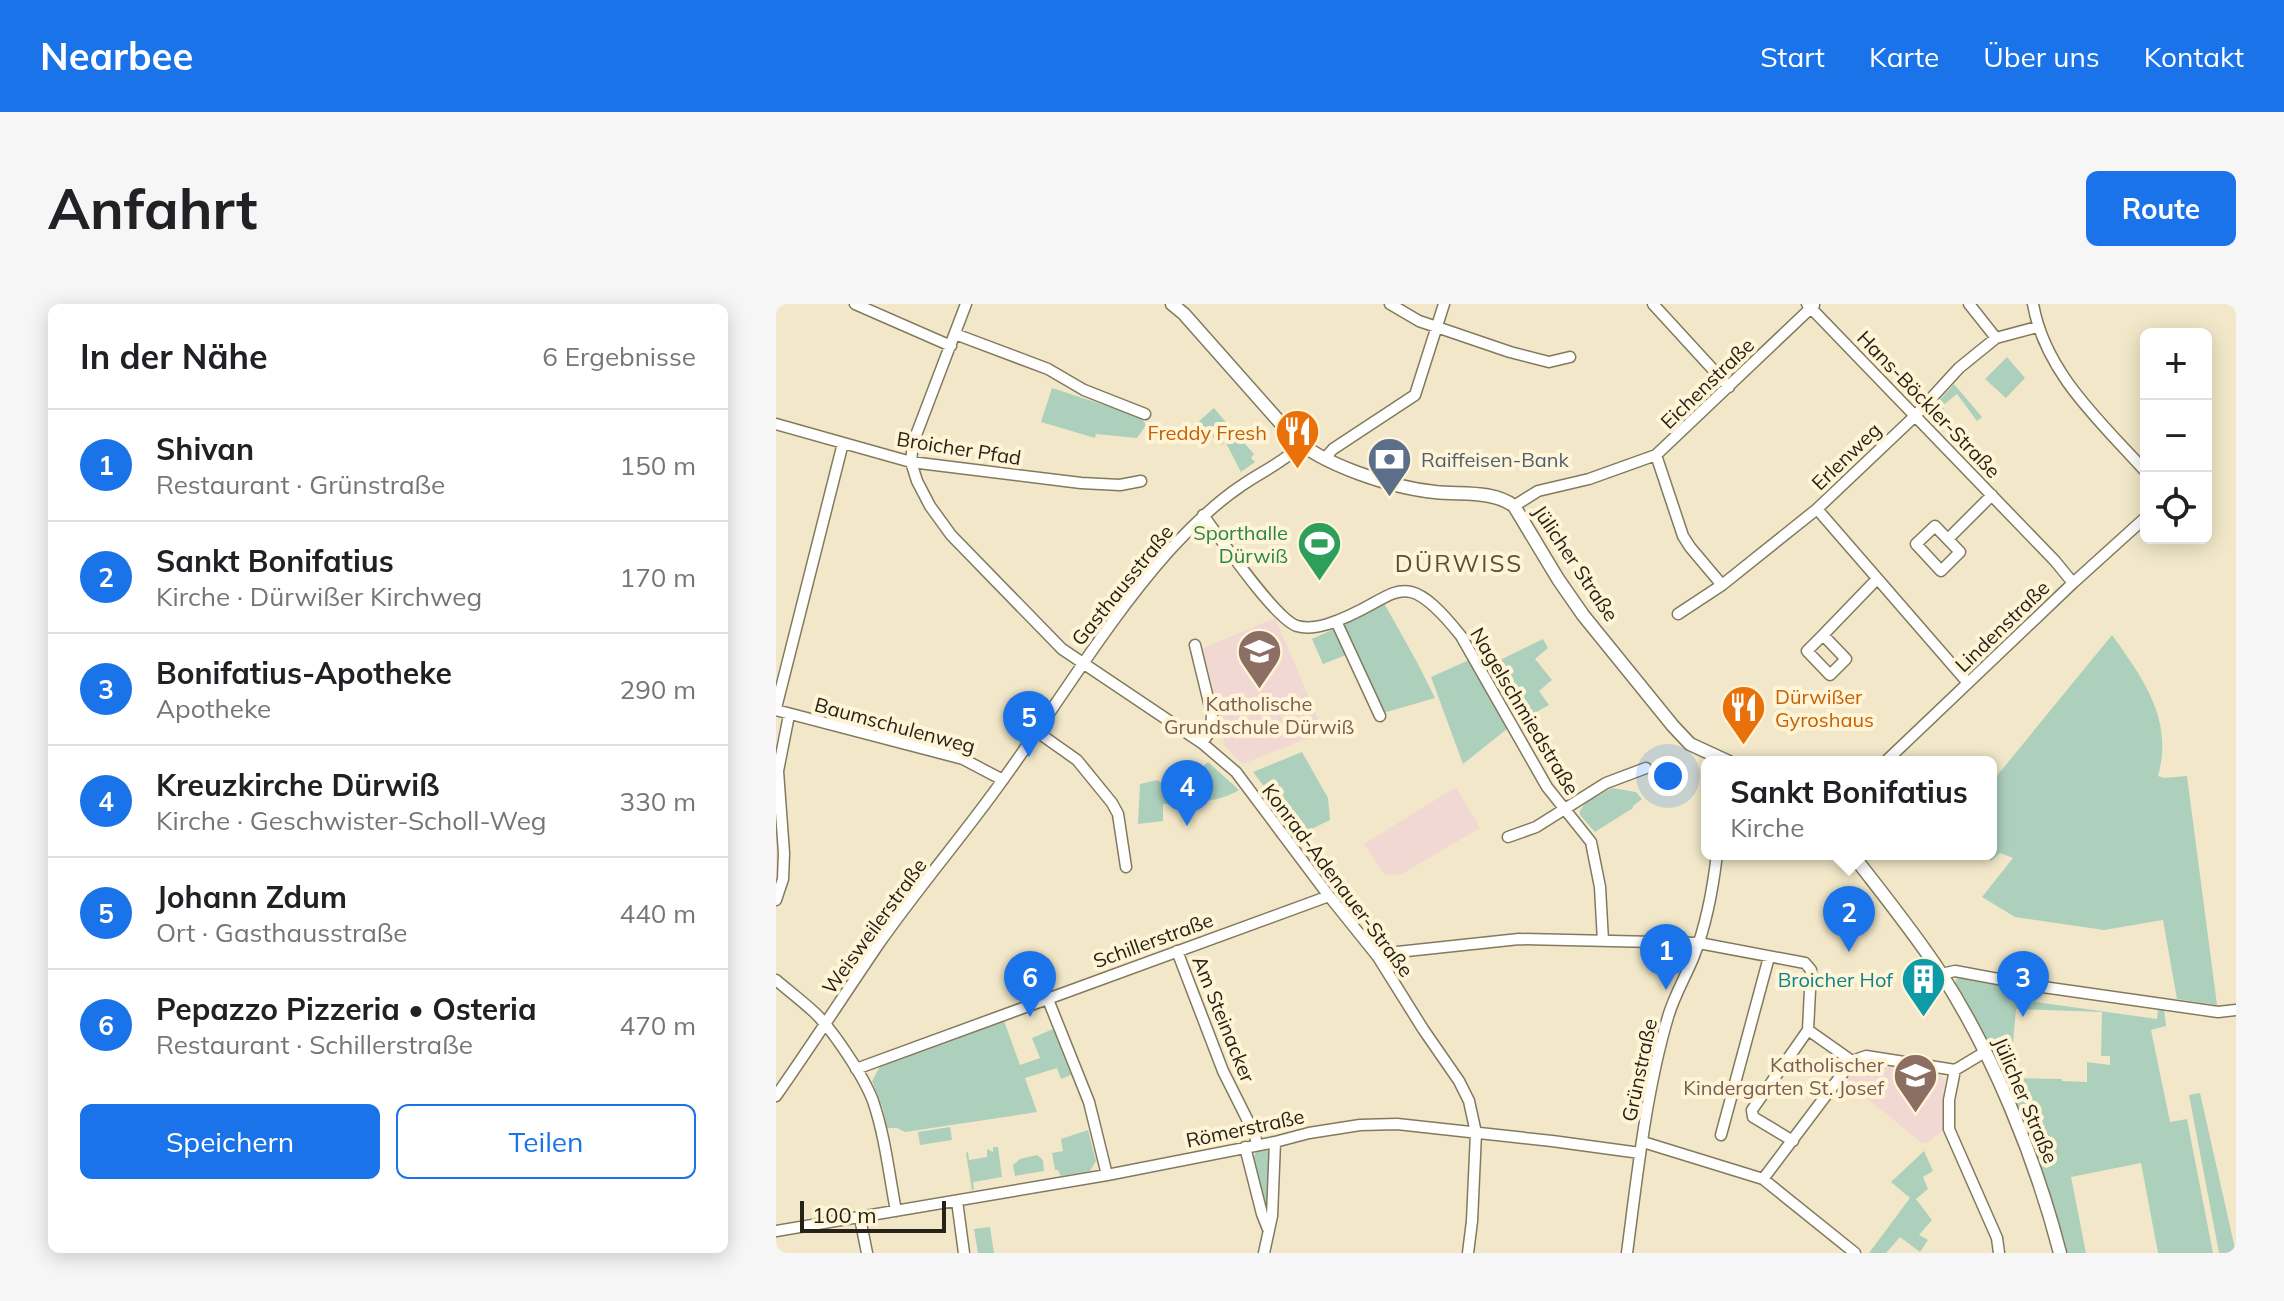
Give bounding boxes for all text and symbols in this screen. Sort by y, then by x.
text: Nearbee [40,32,193,80]
text: Start [1760,39,1825,74]
text: Karte [1869,39,1939,74]
text: Über uns [1983,39,2100,74]
text: Kontakt [2144,39,2244,74]
button: Route [2086,171,2236,246]
text: Anfahrt [48,173,257,243]
street label: Hans-Böckler-Straße [1852,325,2006,483]
map controls [2140,328,2212,544]
button: + [2140,328,2212,400]
street label: Eichenstraße [1655,332,1759,434]
text: In der Nähe [80,335,268,378]
text: 6 Ergebnisse [542,340,696,373]
button: − [2140,400,2212,472]
restaurant icon: Freddy Fresh [1274,408,1322,471]
street label: Erlenweg [1806,417,1886,495]
place label: Freddy Fresh [1147,420,1267,445]
street label: Broicher Pfad [895,426,1023,470]
text: Shivan [156,430,254,468]
bank icon: Raiffeisen-Bank [1366,435,1414,498]
place label: Raiffeisen-Bank [1421,447,1570,472]
text: 1 [98,449,114,482]
text: 150 m [620,449,696,482]
text: Restaurant · Grünstraße [156,468,445,501]
button: locate [2140,472,2212,544]
street label: Jülicher Straße [1528,500,1624,626]
sports icon: Sporthalle Dürwiß [1295,519,1343,582]
street label: Gasthausstraße [1066,520,1178,650]
place label: Sporthalle Dürwiß [1193,520,1288,568]
text: Sankt Bonifatius [156,542,394,580]
district label: DÜRWISS [1395,548,1523,578]
text: 2 [98,561,114,594]
text: 170 m [620,561,696,594]
street label: Lindenstraße [1950,575,2054,677]
text: Kirche · Dürwißer Kirchweg [156,580,482,613]
street label: Nagelschmiedstraße [1465,623,1585,799]
school or university icon: Katholische Grundschule Dürwiß [1235,627,1283,690]
text: Bonifatius-Apotheke [156,654,452,692]
text: 3 [98,673,114,706]
text: 290 m [620,673,696,706]
restaurant icon: Dürwißer Gyroshaus [1720,683,1768,746]
place label: Dürwißer Gyroshaus [1775,684,1874,732]
pin: 5 [1003,691,1055,757]
place label: Katholische Grundschule Dürwiß [1164,691,1354,739]
text: Apotheke [156,692,271,725]
street label: Baumschulenweg [812,692,978,758]
your location [1648,756,1688,796]
popup [1701,756,1997,860]
pin: 4 [1161,760,1213,826]
text: Kreuzkirche Dürwiß [156,766,439,804]
text: Sankt Bonifatius [1730,773,1968,811]
street label: Konrad-Adenauer-Straße [1257,778,1419,982]
text: 4 [98,785,114,818]
text: 330 m [620,785,696,818]
text: Kirche · Geschwister-Scholl-Weg [156,804,547,837]
text: Kirche [1730,811,1804,844]
street label: Weisweilerstraße [816,853,932,999]
text: Johann Zdum [156,878,347,916]
pin: 2 [1823,886,1875,952]
text: 5 [98,897,114,930]
text: 440 m [620,897,696,930]
street label: Schillerstraße [1090,907,1216,973]
text: Ort · Gasthausstraße [156,916,407,949]
pin: 1 [1640,924,1692,990]
pin: 6 [1004,951,1056,1017]
pin: 3 [1997,951,2049,1017]
street label: Am Steinacker [1187,952,1261,1087]
building icon: Broicher Hof [1900,955,1948,1018]
place label: Broicher Hof [1778,967,1893,992]
text: Pepazzo Pizzeria • Osteria [156,990,537,1028]
text: 6 [98,1009,114,1042]
text: 470 m [620,1009,696,1042]
street label: Grünstraße [1616,1016,1662,1124]
text: Restaurant · Schillerstraße [156,1028,473,1061]
street label: Jülicher Straße [1988,1033,2064,1167]
school or university icon: Katholischer Kindergarten St. Josef [1891,1051,1939,1114]
place label: Katholischer Kindergarten St. Josef [1683,1052,1885,1100]
street label: Römerstraße [1184,1103,1306,1153]
button: Speichern [80,1104,380,1179]
button: Teilen [396,1104,696,1179]
scale bar [800,1197,946,1233]
text: 100 m [812,1201,877,1229]

